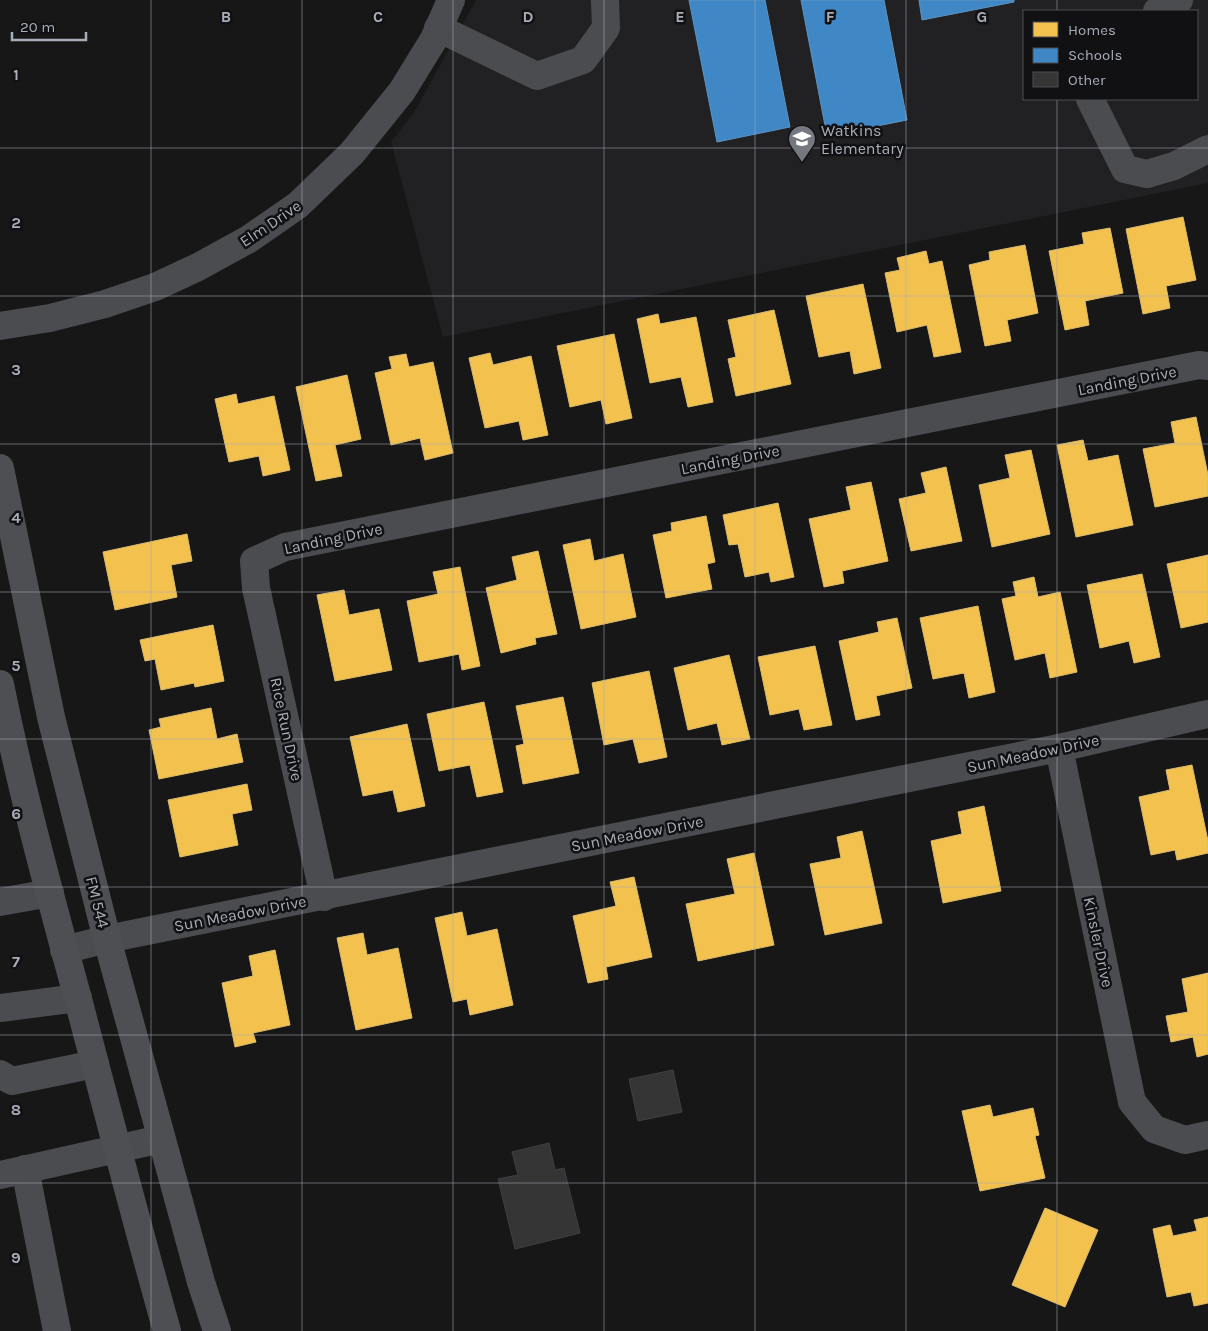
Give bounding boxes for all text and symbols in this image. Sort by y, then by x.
text: B [221,7,231,26]
text: C [373,7,383,26]
text: D [523,7,534,26]
text: E [675,7,685,26]
text: F [826,7,835,26]
text: G [977,7,987,26]
scale bar [12,10,86,42]
legend [1023,10,1198,100]
text: 20 m [20,18,55,36]
text: Homes [1068,21,1116,39]
text: Schools [1068,46,1122,64]
text: 1 [13,65,19,84]
text: Other [1068,71,1106,89]
place label: Watkins Elementary [821,121,904,158]
school or university icon: Watkins Elementary [787,124,817,163]
street label: Elm Drive [236,196,304,251]
text: 2 [11,213,21,232]
text: 3 [11,360,21,379]
street label: Landing Drive [1076,362,1178,399]
street label: Landing Drive [679,441,781,478]
text: 4 [11,508,21,527]
street label: Landing Drive [282,519,384,558]
text: 5 [11,656,21,675]
street label: Rice Run Drive [266,676,307,783]
street label: Sun Meadow Drive [965,730,1101,777]
text: 6 [11,804,21,823]
street label: Sun Meadow Drive [569,811,705,856]
street label: FM 544 [82,874,113,930]
street label: Sun Meadow Drive [172,891,308,936]
street label: Kinsler Drive [1080,895,1117,989]
text: 7 [12,952,20,971]
text: 8 [11,1100,21,1119]
text: 9 [11,1248,21,1267]

